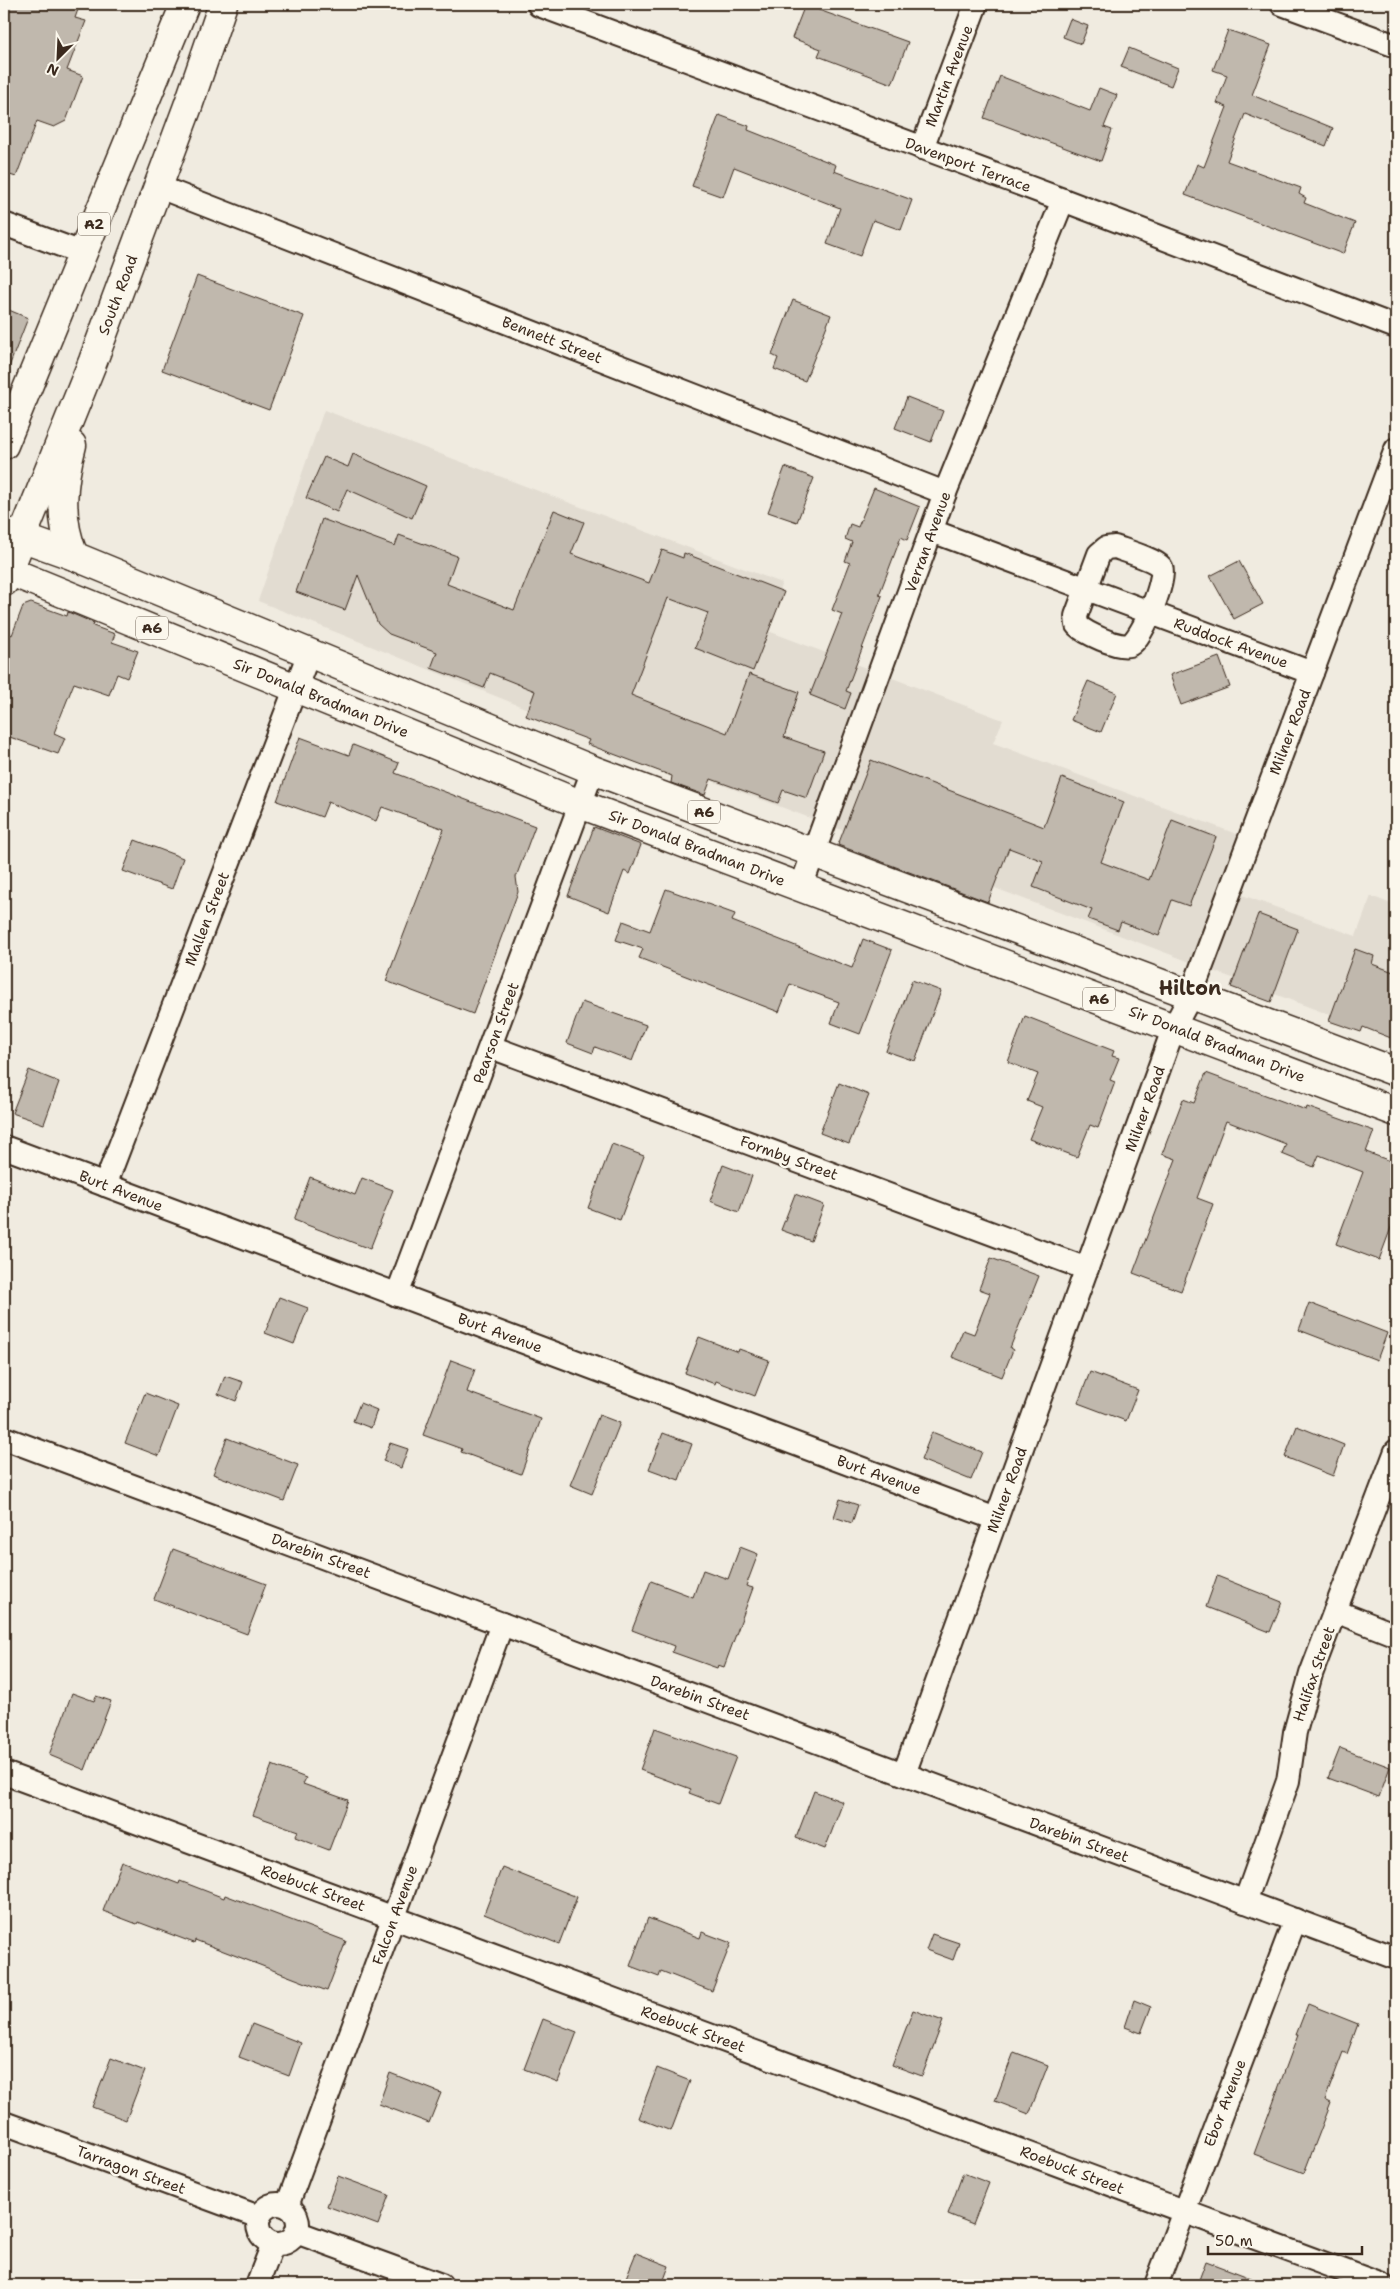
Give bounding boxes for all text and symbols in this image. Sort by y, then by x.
street label: Martin Avenue [920,22,978,130]
north arrow [32,32,82,82]
text: N [44,59,61,80]
street label: Davenport Terrace [902,133,1034,197]
road number: A2 [78,212,110,235]
street label: South Road [94,252,143,338]
street label: Bennett Street [499,312,605,368]
street label: Verran Avenue [900,489,956,595]
street label: Ruddock Avenue [1171,613,1291,673]
road number: A6 [136,616,168,640]
street label: Sir Donald Bradman Drive [230,654,412,742]
street label: Milner Road [1265,686,1316,778]
road number: A6 [688,800,720,824]
street label: Sir Donald Bradman Drive [606,805,788,891]
street label: Mallen Street [180,869,234,969]
district label: Hilton [1159,975,1221,1001]
street label: Pearson Street [468,979,524,1087]
road number: A6 [1083,988,1115,1011]
street label: Sir Donald Bradman Drive [1126,1001,1308,1087]
street label: Milner Road [1120,1063,1170,1155]
street label: Formby Street [737,1131,841,1185]
street label: Burt Avenue [76,1166,166,1216]
street label: Burt Avenue [455,1308,545,1358]
street label: Milner Road [982,1444,1032,1536]
street label: Burt Avenue [834,1450,924,1500]
street label: Darebin Street [269,1529,373,1583]
street label: Halifax Street [1288,1624,1340,1724]
street label: Darebin Street [648,1671,752,1725]
street label: Darebin Street [1027,1813,1131,1867]
street label: Roebuck Street [258,1860,368,1916]
street label: Falcon Avenue [368,1862,422,1968]
street label: Roebuck Street [638,2001,748,2057]
street label: Ebor Avenue [1199,2056,1251,2150]
street label: Tarragon Street [74,2141,188,2199]
street label: Roebuck Street [1017,2141,1127,2199]
scale bar [1208,2224,1361,2256]
text: 50 m [1215,2231,1253,2251]

